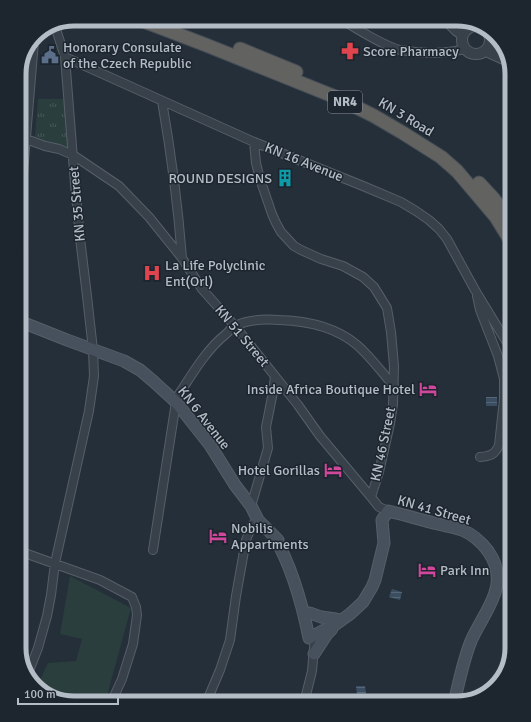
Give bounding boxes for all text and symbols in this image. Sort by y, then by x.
place label: Honorary Consulate of the Czech Republic [63,39,192,72]
pharmacy icon: Score Pharmacy [340,41,360,61]
place label: Score Pharmacy [363,43,459,60]
public building icon: Honorary Consulate of the Czech Republic [40,45,60,65]
road number: NR4 [328,91,362,113]
street label: KN 3 Road [375,94,437,140]
street label: KN 16 Avenue [262,139,346,185]
street label: KN 35 Street [65,166,89,242]
building icon: ROUND DESIGNS [275,168,295,188]
place label: ROUND DESIGNS [168,170,272,187]
place label: La Life Polyclinic Ent(Orl) [165,257,266,290]
hospital icon: La Life Polyclinic Ent(Orl) [142,263,162,283]
street label: KN 51 Street [211,302,273,370]
hotel icon: Inside Africa Boutique Hotel [418,379,438,399]
place label: Inside Africa Boutique Hotel [247,381,415,398]
street label: KN 6 Avenue [174,383,234,453]
street label: KN 46 Street [367,405,399,483]
hotel icon: Hotel Gorillas [323,460,343,480]
place label: Hotel Gorillas [238,462,320,479]
street label: KN 41 Street [395,491,473,529]
place label: Nobilis Appartments [231,520,309,553]
hotel icon: Nobilis Appartments [208,526,228,546]
hotel icon: Park Inn [417,560,437,580]
place label: Park Inn [440,562,489,579]
scale bar [18,680,118,706]
text: 100 m [24,687,56,702]

